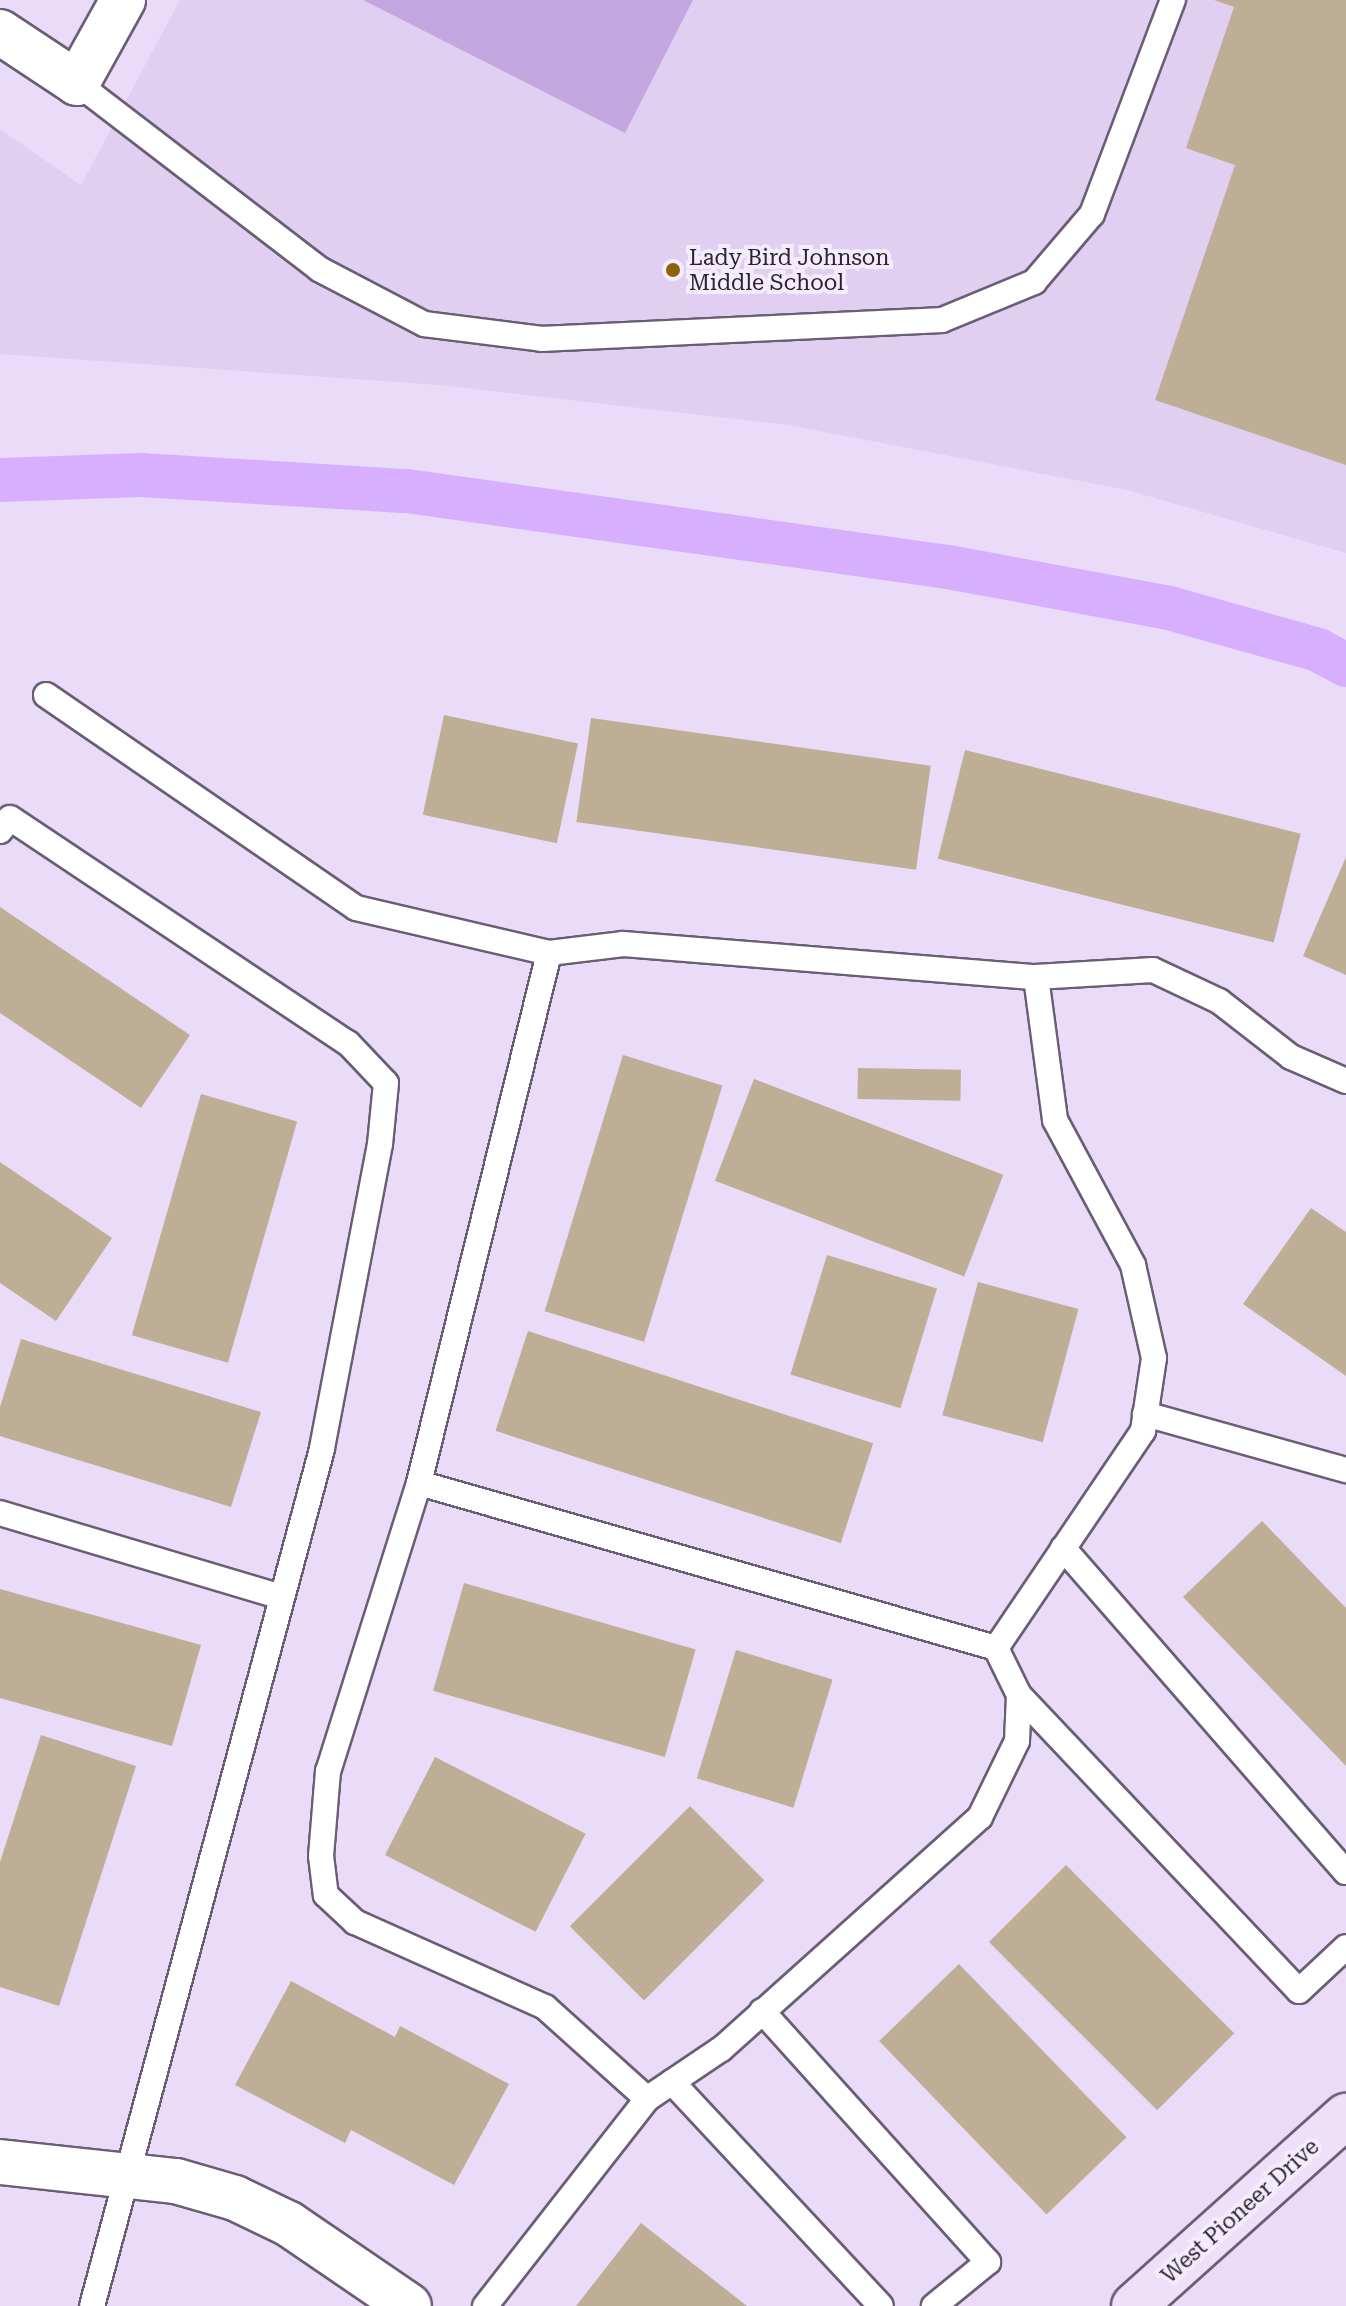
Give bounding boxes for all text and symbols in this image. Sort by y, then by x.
place label: Lady Bird Johnson Middle School [689,244,889,296]
marker: Lady Bird Johnson Middle School [664,261,682,279]
street label: West Pioneer Drive [1156,2133,1324,2289]

